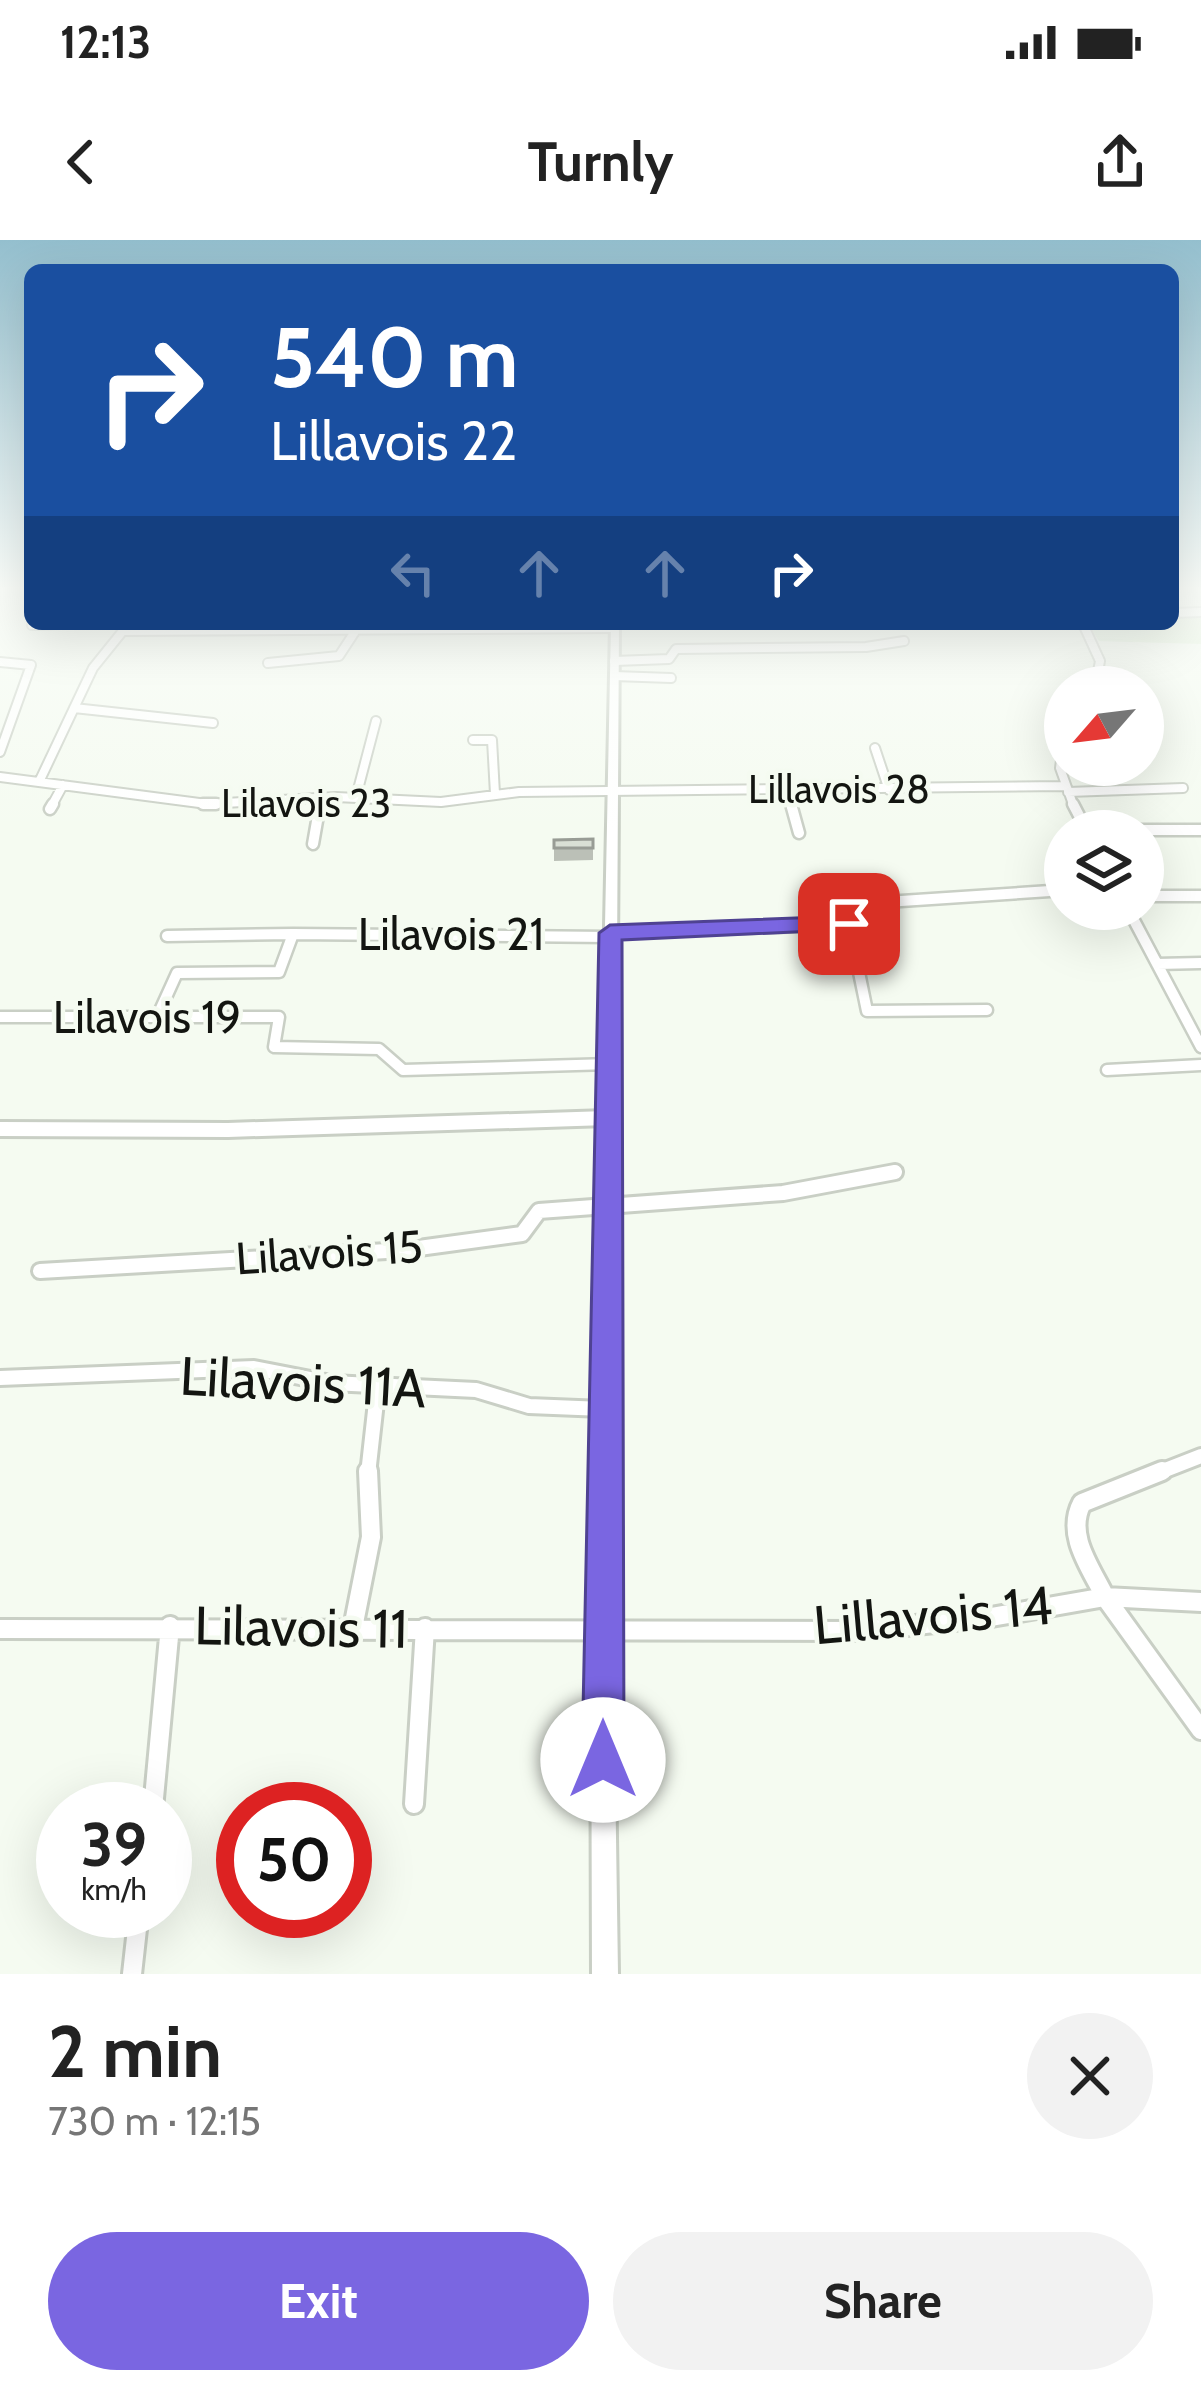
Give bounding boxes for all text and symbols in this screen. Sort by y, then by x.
text: 12:13 [60,15,151,69]
icon: back [48,129,114,195]
text: Turnly [528,129,673,195]
icon: share [1087,129,1153,195]
text: 540 m [270,306,518,408]
icon: right [72,312,228,468]
text: Lillavois 22 [270,408,517,474]
icon: left [380,540,446,606]
icon: ahead [506,540,572,606]
icon: ahead [632,540,698,606]
icon: right [758,540,824,606]
north arrow [1044,666,1164,786]
map controls [1044,666,1164,930]
street label: Lillavois 28 [748,765,930,813]
street label: Lilavois 23 [221,779,391,827]
button: layers [1044,810,1164,930]
pin [798,873,900,975]
icon: arrive [816,891,882,957]
street label: Lilavois 21 [358,907,544,961]
street label: Lilavois 19 [53,990,241,1044]
street label: Lilavois 15 [234,1219,424,1285]
street label: Lilavois 11A [178,1343,428,1421]
street label: Lillavois 14 [811,1572,1055,1658]
street label: Lilavois 11 [194,1592,408,1662]
position arrow [540,1697,666,1823]
speed limit sign: 50 [216,1782,372,1938]
text: 39 [81,1808,147,1881]
text: km/h [81,1871,147,1908]
text: 2 min [48,2008,222,2095]
button: close [1027,2013,1153,2139]
text: 730 m · 12:15 [48,2097,261,2145]
button: Exit [48,2232,589,2370]
button: Share [613,2232,1153,2370]

